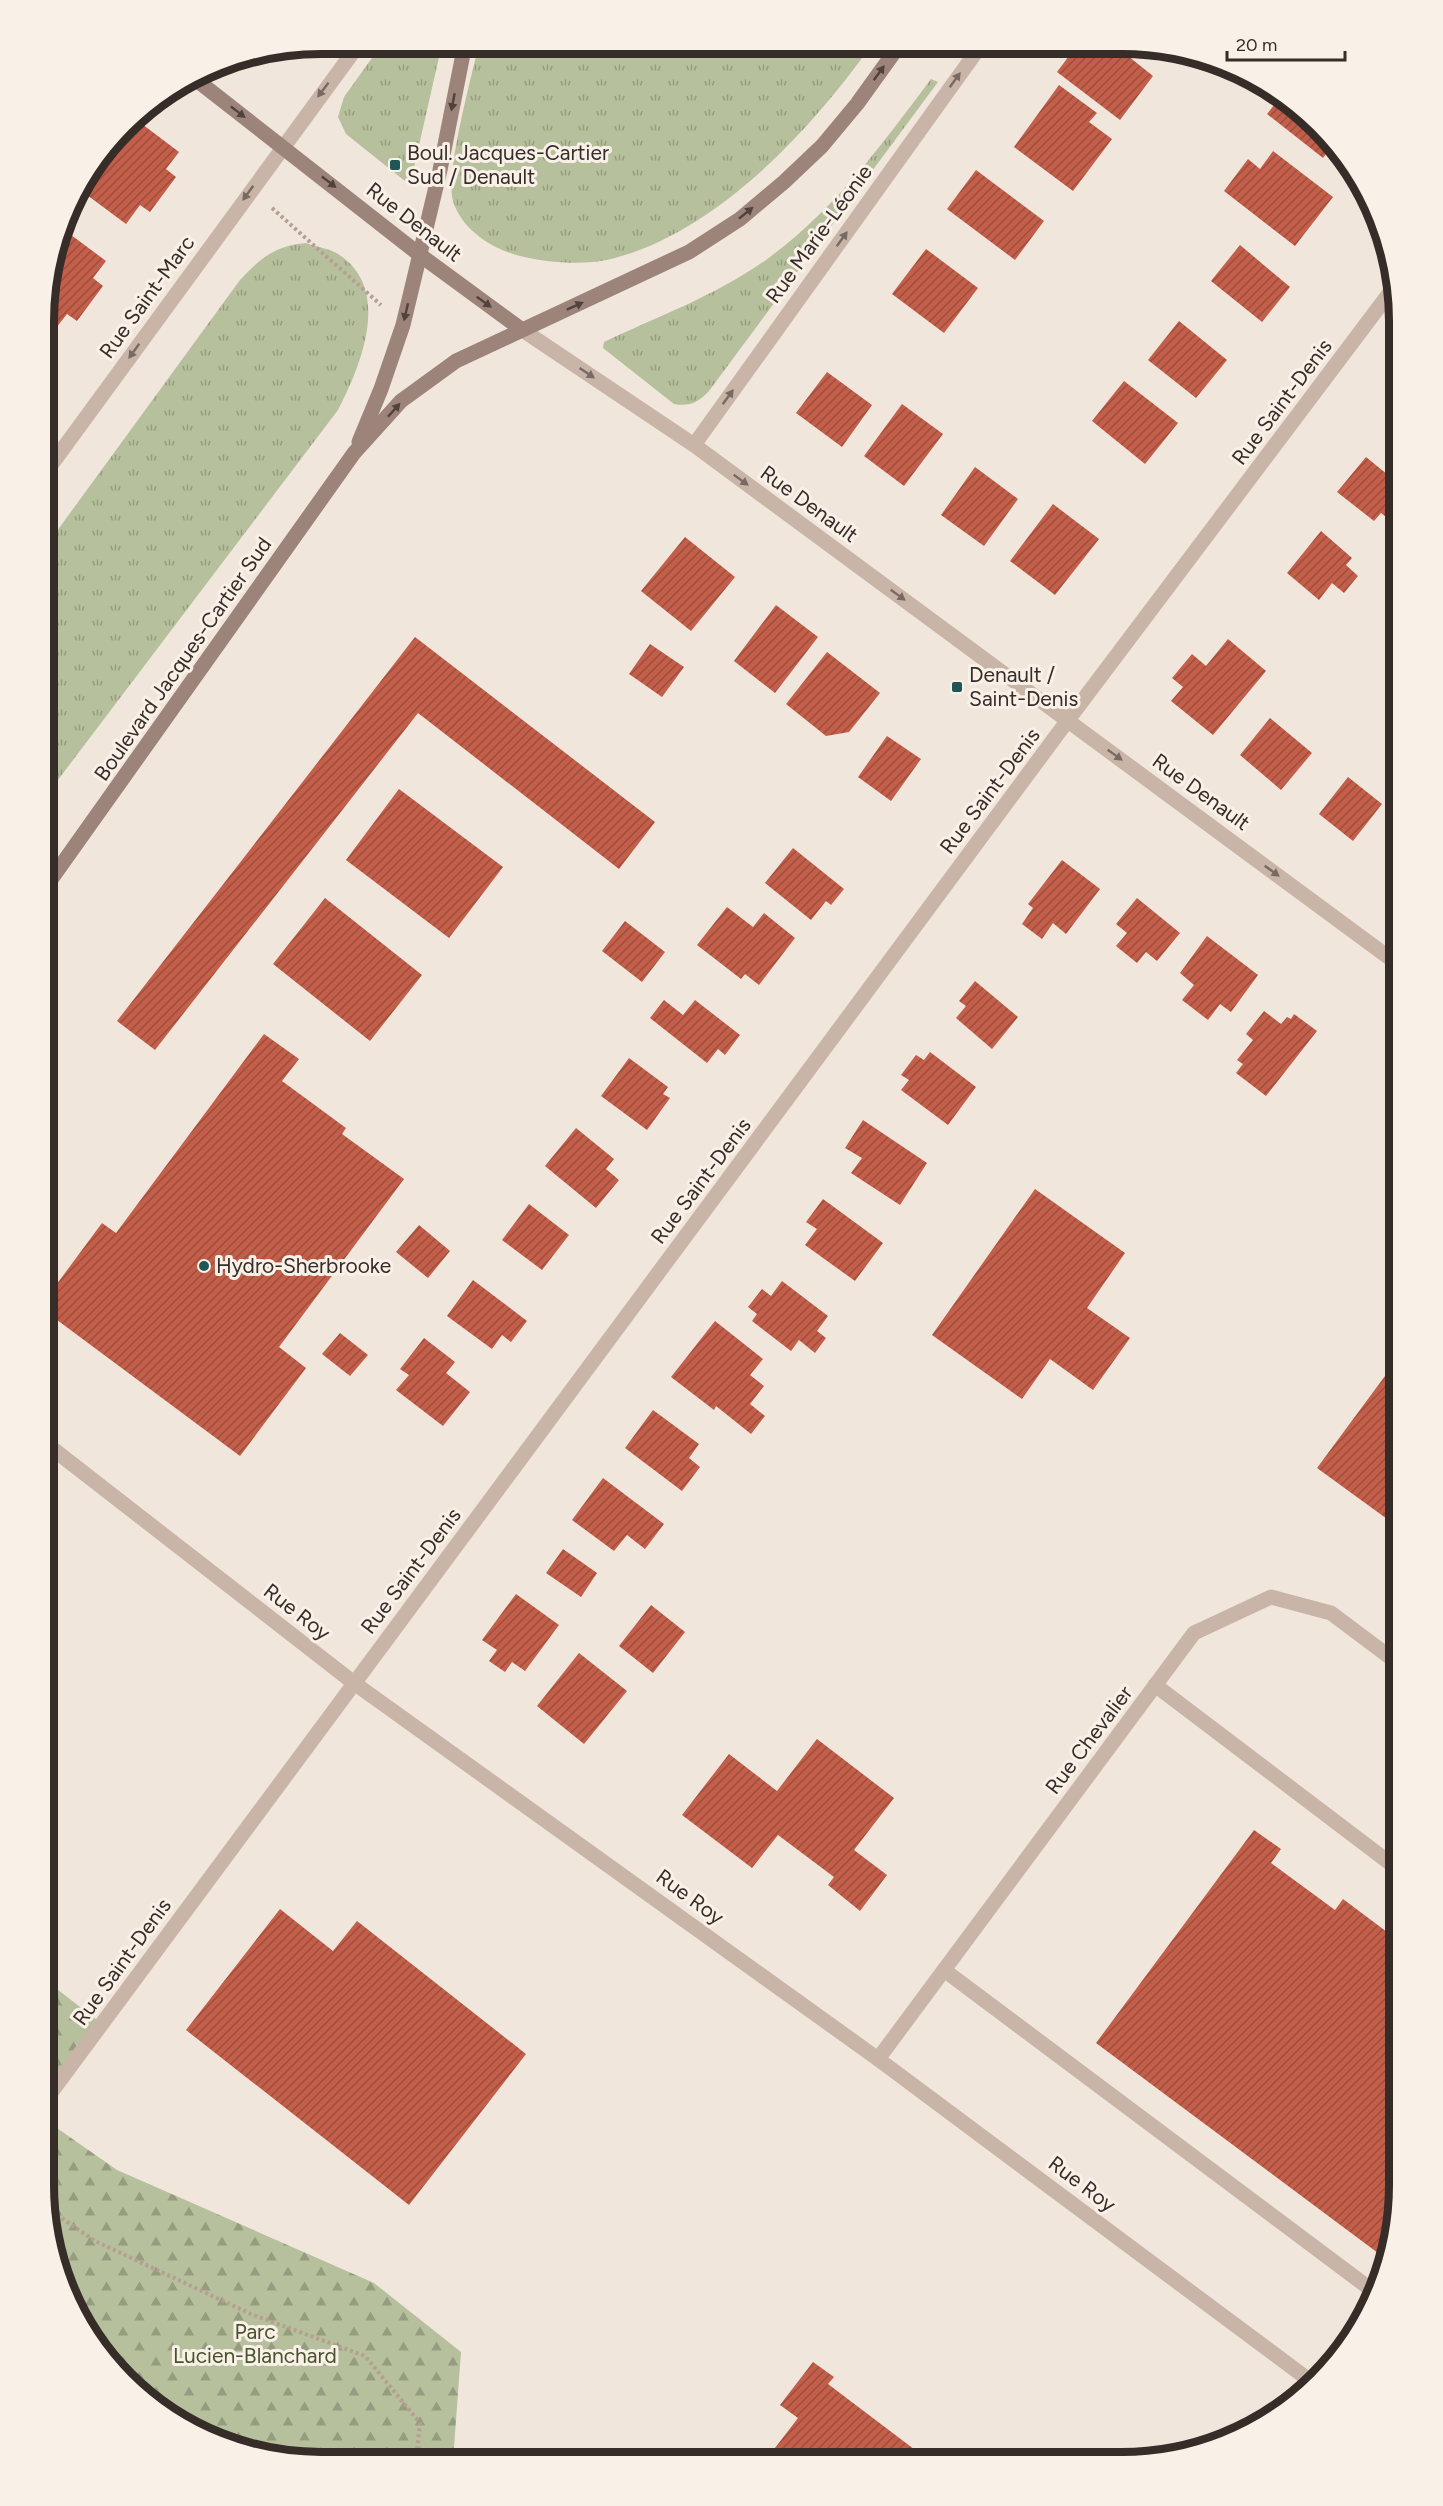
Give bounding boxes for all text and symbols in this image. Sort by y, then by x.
scale bar [1227,24,1346,62]
text: 20 m [1236,34,1277,56]
one-way arrow [873,65,885,80]
one-way arrow [949,73,961,89]
one-way arrow [318,83,330,98]
one-way arrow [448,92,457,111]
one-way arrow [230,106,246,118]
place label: Boul. Jacques-Cartier Sud / Denault [407,140,609,189]
marker: Boul. Jacques-Cartier Sud / Denault [388,158,402,172]
street label: Rue Marie-Léonie [760,160,877,308]
one-way arrow [321,176,336,188]
street label: Rue Denault [362,177,467,267]
one-way arrow [243,186,255,201]
one-way arrow [738,207,754,220]
street label: Rue Saint-Marc [94,231,199,363]
one-way arrow [835,231,847,246]
one-way arrow [476,296,492,308]
one-way arrow [566,301,584,311]
one-way arrow [401,303,411,321]
street label: Rue Saint-Denis [1226,334,1337,469]
one-way arrow [128,343,140,359]
one-way arrow [579,367,595,378]
one-way arrow [722,390,734,406]
one-way arrow [387,403,400,418]
street label: Rue Denault [756,460,863,547]
one-way arrow [732,474,748,486]
street label: Boulevard Jacques-Cartier Sud [89,532,276,785]
one-way arrow [889,589,905,601]
place label: Denault / Saint-Denis [969,662,1078,711]
marker: Denault / Saint-Denis [950,680,964,694]
street label: Rue Saint-Denis [934,723,1045,858]
street label: Rue Denault [1148,748,1255,835]
one-way arrow [1107,749,1123,761]
one-way arrow [1264,865,1280,877]
street label: Rue Saint-Denis [645,1113,756,1248]
place label: Hydro-Sherbrooke [216,1253,391,1278]
marker: Hydro-Sherbrooke [197,1259,211,1273]
street label: Rue Saint-Denis [355,1503,466,1638]
street label: Rue Roy [259,1578,336,1645]
street label: Rue Chevalier [1040,1681,1137,1799]
street label: Rue Roy [652,1864,729,1930]
street label: Rue Saint-Denis [67,1893,176,2030]
street label: Rue Roy [1044,2150,1121,2217]
park label: Parc Lucien-Blanchard [173,2319,337,2368]

